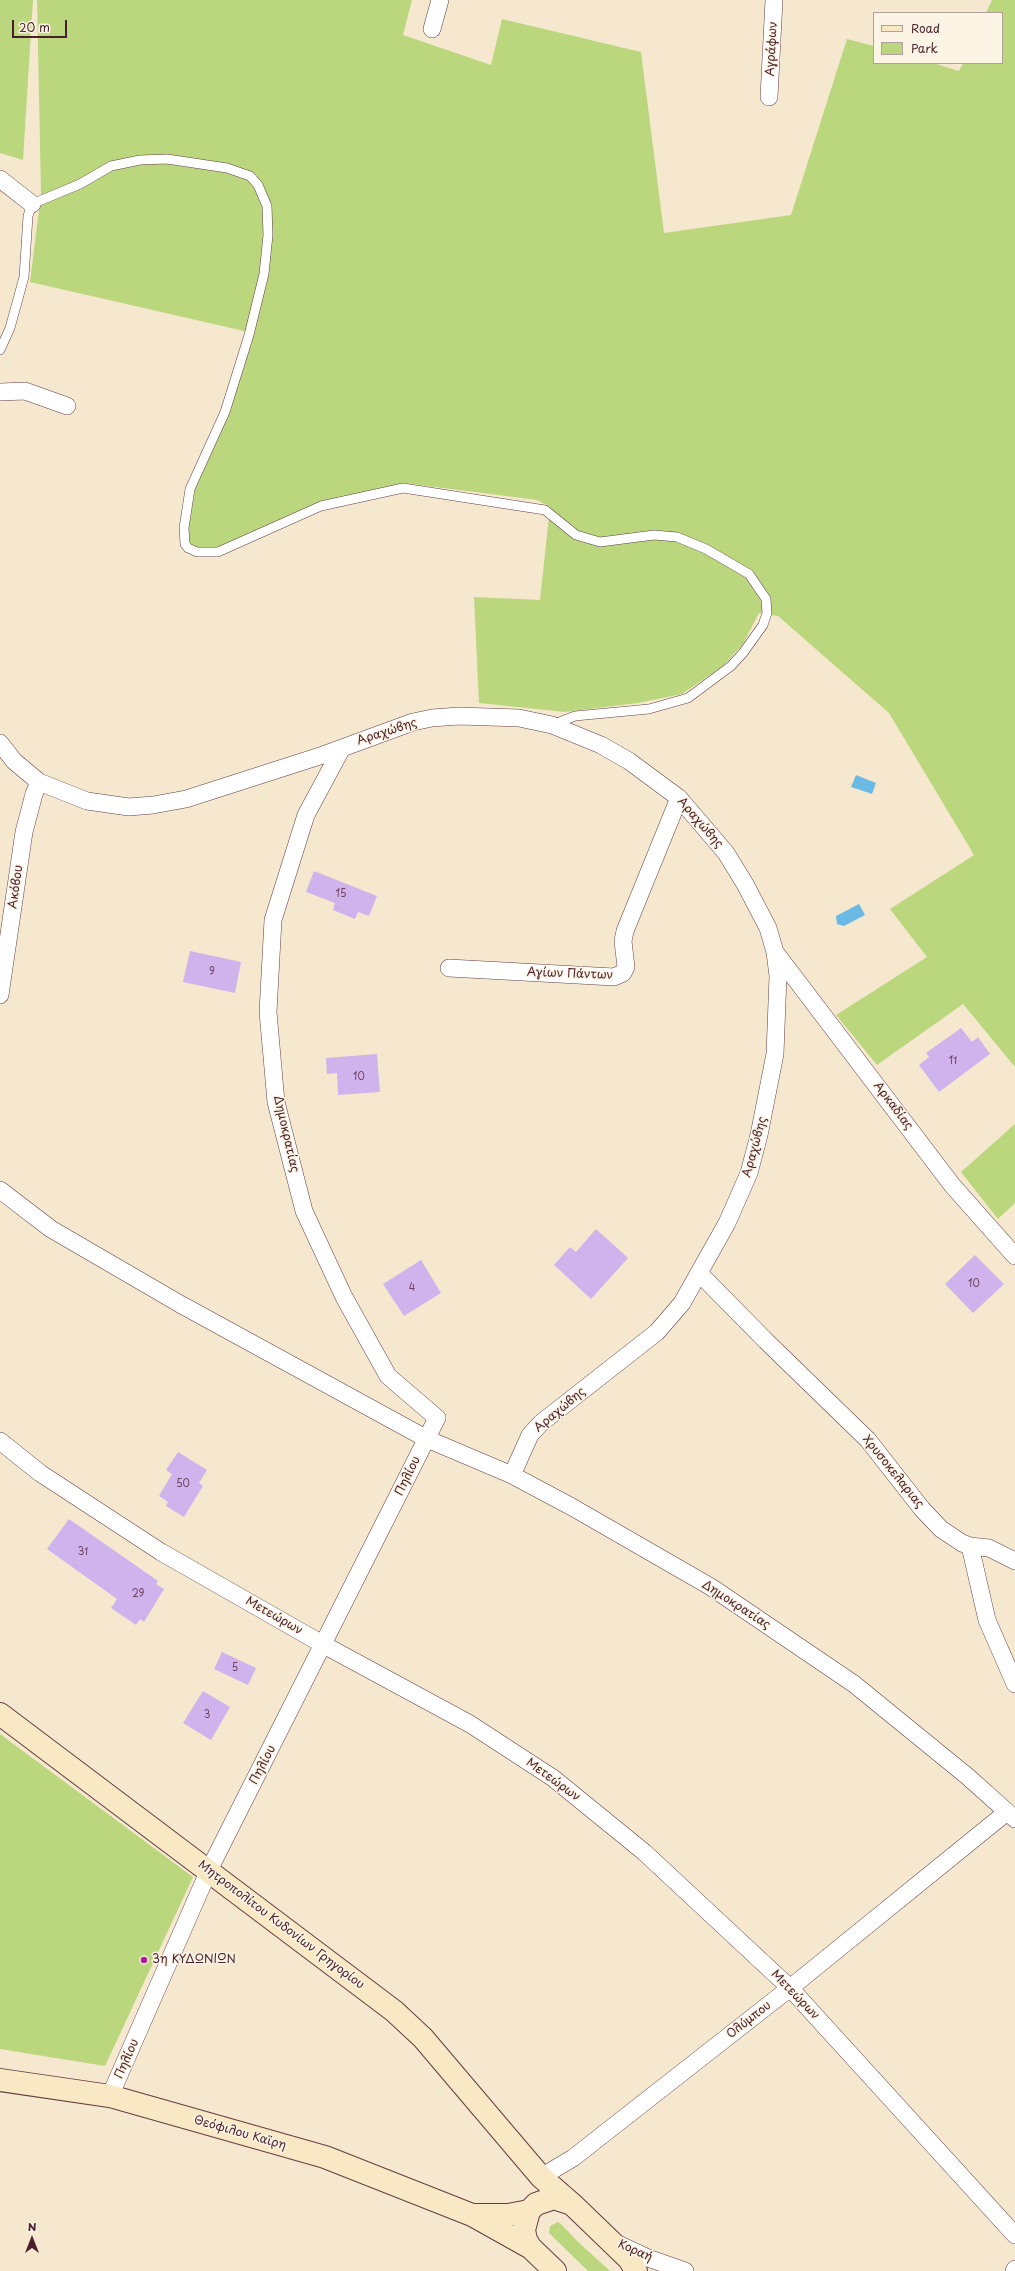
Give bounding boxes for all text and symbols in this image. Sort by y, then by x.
scale bar [14,12,69,38]
legend [873,12,1003,64]
text: 20 m [19,18,50,36]
text: Road [911,19,940,37]
street label: Αγράφων [763,21,781,77]
text: Park [911,39,938,57]
street label: Αραχώβης [355,716,419,748]
street label: Αραχώβης [674,795,726,851]
street label: Ακόβου [6,864,26,910]
house number: 15 [336,888,346,900]
street label: Αγίων Πάντων [527,965,613,983]
house number: 9 [209,966,215,978]
house number: 11 [949,1055,957,1067]
house number: 10 [353,1071,365,1083]
street label: Αρκαδίας [870,1079,916,1133]
street label: Δημοκρατίας [270,1094,302,1174]
street label: Αραχώβης [740,1115,770,1179]
house number: 10 [968,1278,980,1290]
house number: 4 [409,1282,415,1294]
street label: Αραχώβης [531,1384,589,1436]
street label: Χρυσοκελαριας [859,1433,927,1511]
street label: Πηλίου [392,1454,424,1498]
house number: 50 [176,1478,190,1490]
house number: 31 [78,1546,88,1558]
street label: Δημοκρατίας [699,1578,773,1632]
house number: 29 [132,1588,144,1600]
street label: Μετεώρων [243,1594,305,1638]
house number: 5 [232,1662,238,1674]
house number: 3 [204,1709,210,1721]
street label: Πηλίου [247,1743,279,1787]
street label: Μετεώρων [523,1755,583,1805]
street label: Μητροπολίτου Κυδονίων Γρηγορίου [195,1858,367,1992]
place label: 3η ΚΥΔΩΝΙΩΝ [152,1953,236,1967]
marker: 3η ΚΥΔΩΝΙΩΝ [139,1955,149,1965]
street label: Μετεώρων [768,1967,822,2023]
street label: Ολύμπου [724,1998,774,2042]
street label: Πηλίου [112,2037,142,2081]
street label: Θεόφιλου Καϊρη [192,2113,288,2153]
text: N [28,2218,36,2235]
north arrow [12,2219,52,2259]
street label: Κοραή [616,2237,654,2265]

